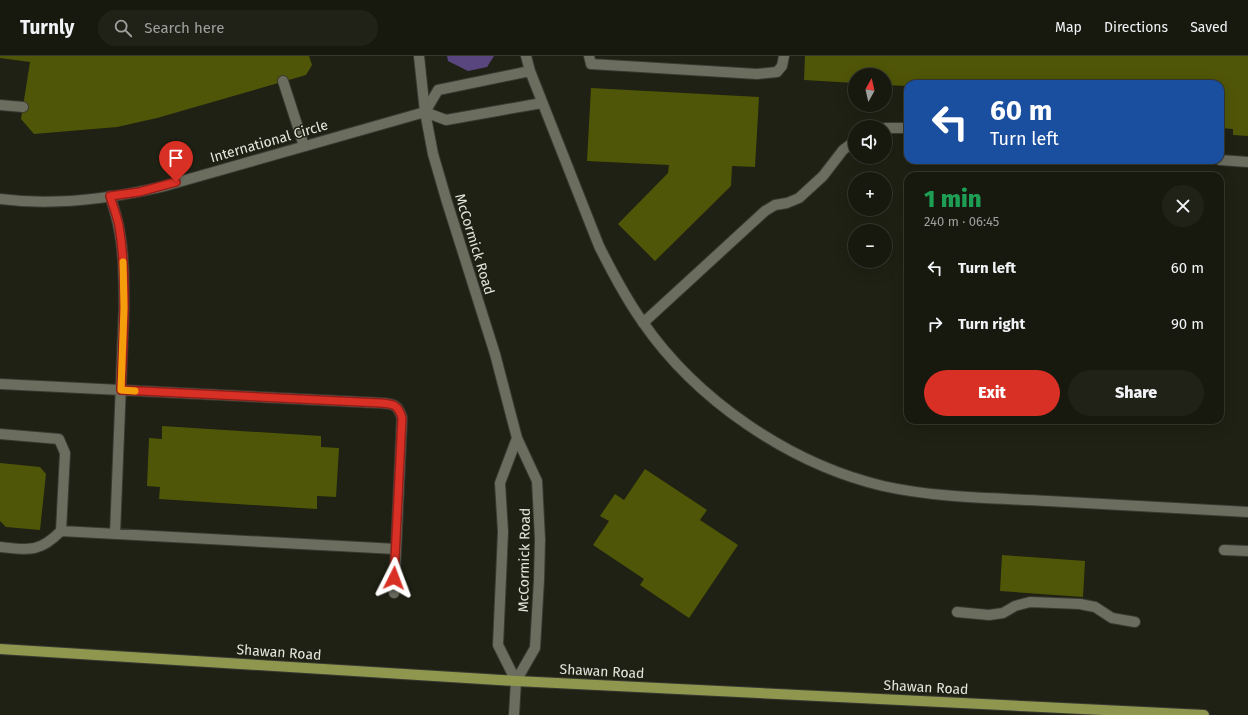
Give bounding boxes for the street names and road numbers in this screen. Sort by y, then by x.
street label: International Circle [208,117,330,166]
street label: McCormick Road [451,192,498,297]
street label: McCormick Road [515,508,534,612]
street label: Shawan Road [236,641,322,664]
street label: Shawan Road [559,661,645,682]
street label: Shawan Road [883,677,969,698]

